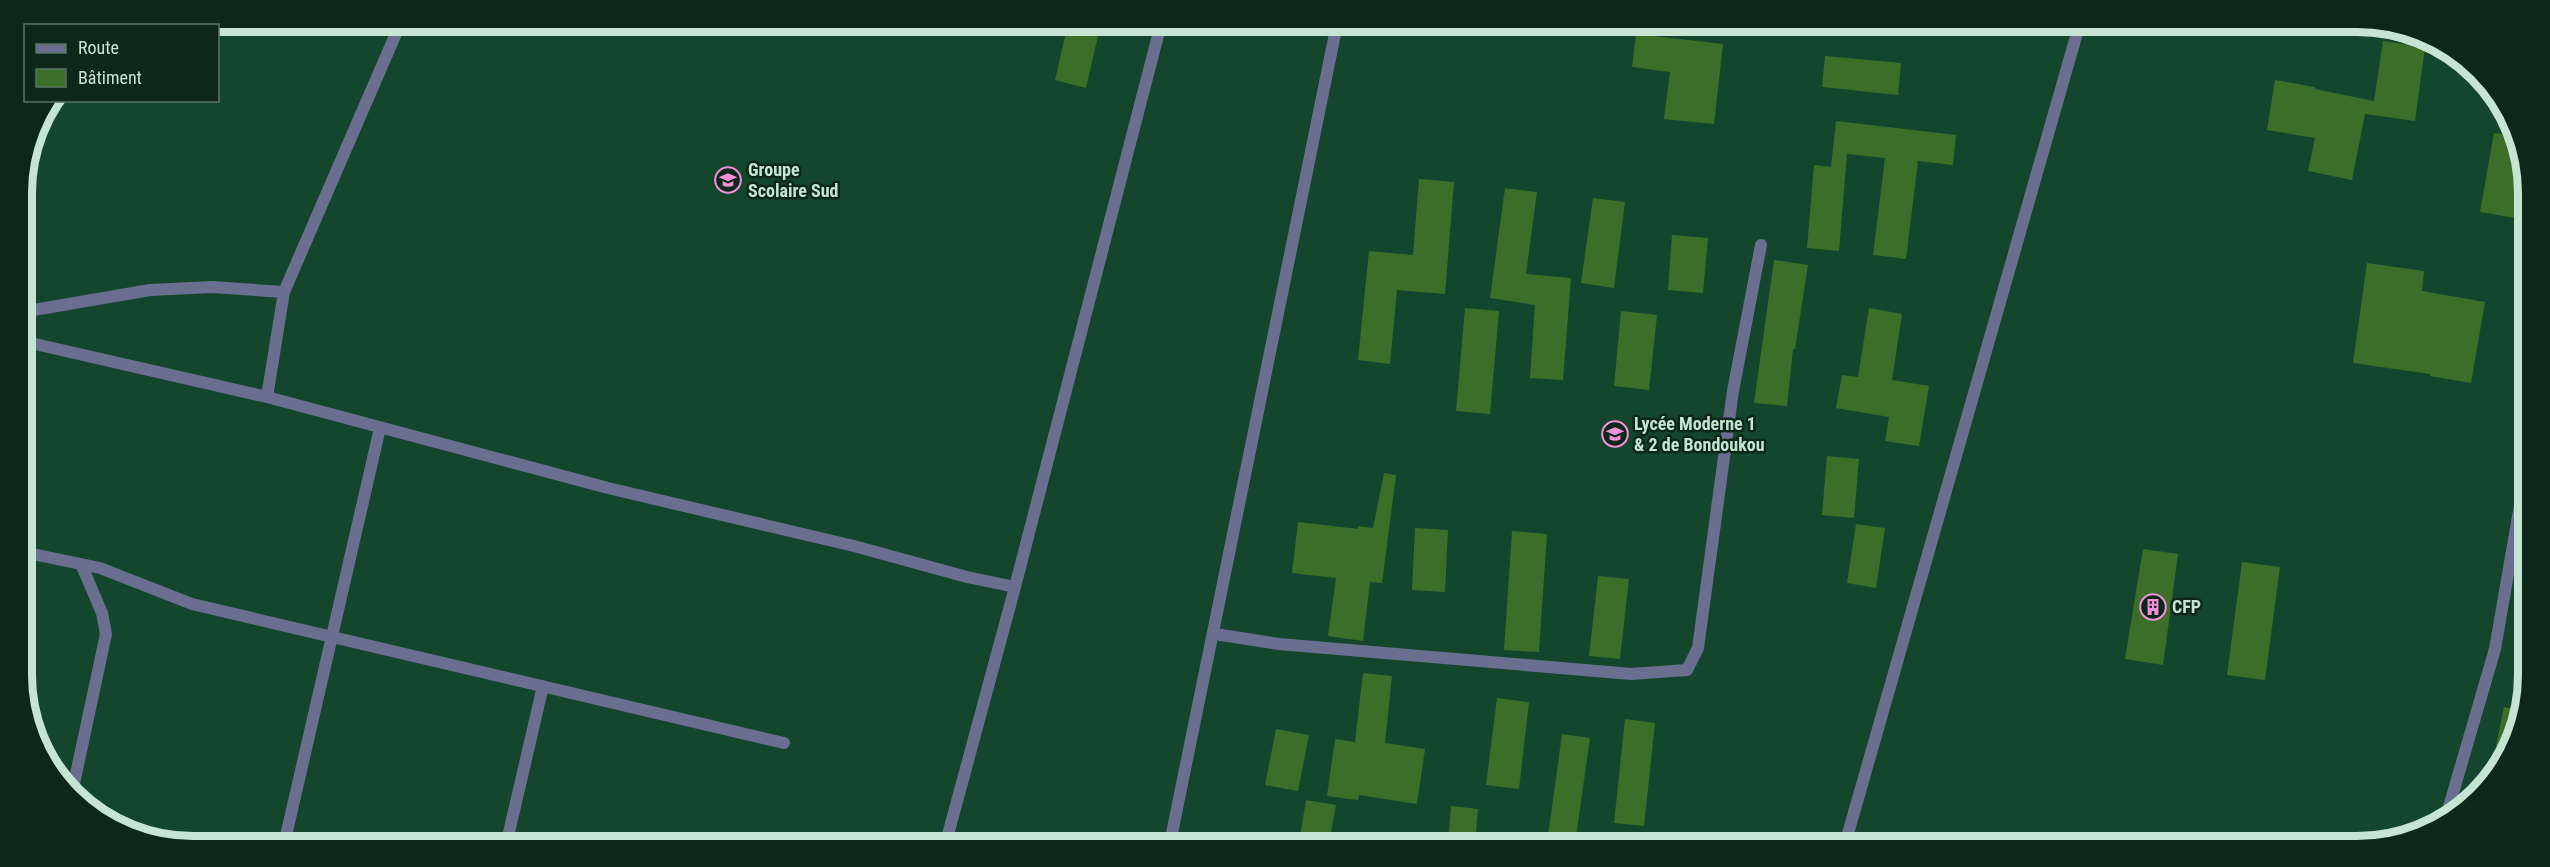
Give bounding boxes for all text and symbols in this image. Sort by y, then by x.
legend [24,24,219,102]
text: Route [78,37,119,58]
text: Bâtiment [78,67,142,88]
place label: Groupe Scolaire Sud [748,159,839,201]
school or university icon: Groupe Scolaire Sud [713,165,743,195]
place label: Lycée Moderne 1 & 2 de Bondoukou [1634,413,1765,455]
school or university icon: Lycée Moderne 1 & 2 de Bondoukou [1600,419,1630,449]
building icon: CFP [2138,592,2168,622]
place label: CFP [2172,596,2201,617]

